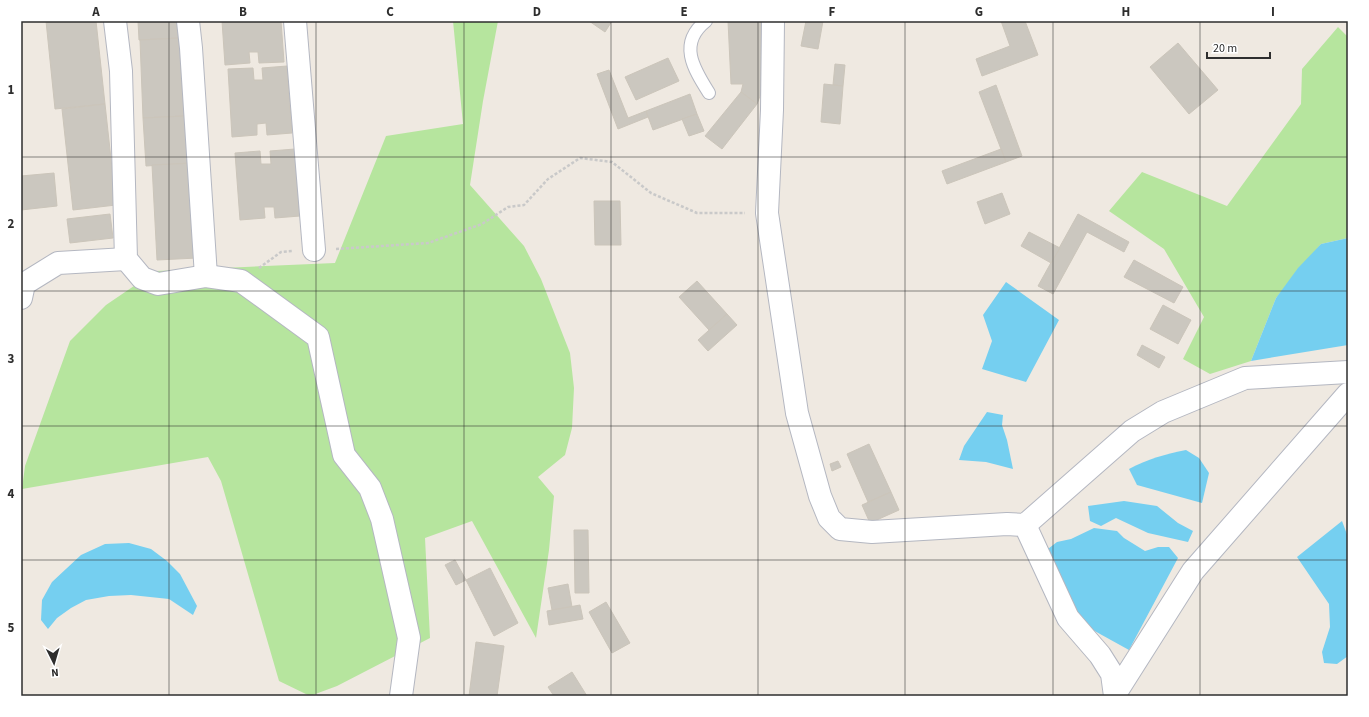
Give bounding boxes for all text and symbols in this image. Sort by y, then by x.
text: A [91,3,100,21]
text: B [239,3,247,21]
text: C [386,3,394,21]
text: D [533,3,541,21]
text: E [680,3,688,21]
text: F [829,3,836,21]
text: G [975,3,983,21]
text: H [1122,3,1130,21]
text: I [1271,3,1275,21]
scale bar [1207,34,1270,60]
text: 20 m [1213,40,1237,57]
text: 1 [8,81,15,99]
text: 2 [8,215,15,233]
text: 3 [8,350,15,368]
text: 4 [8,485,15,503]
text: 5 [8,619,15,637]
north arrow [34,643,74,683]
text: N [51,665,59,680]

